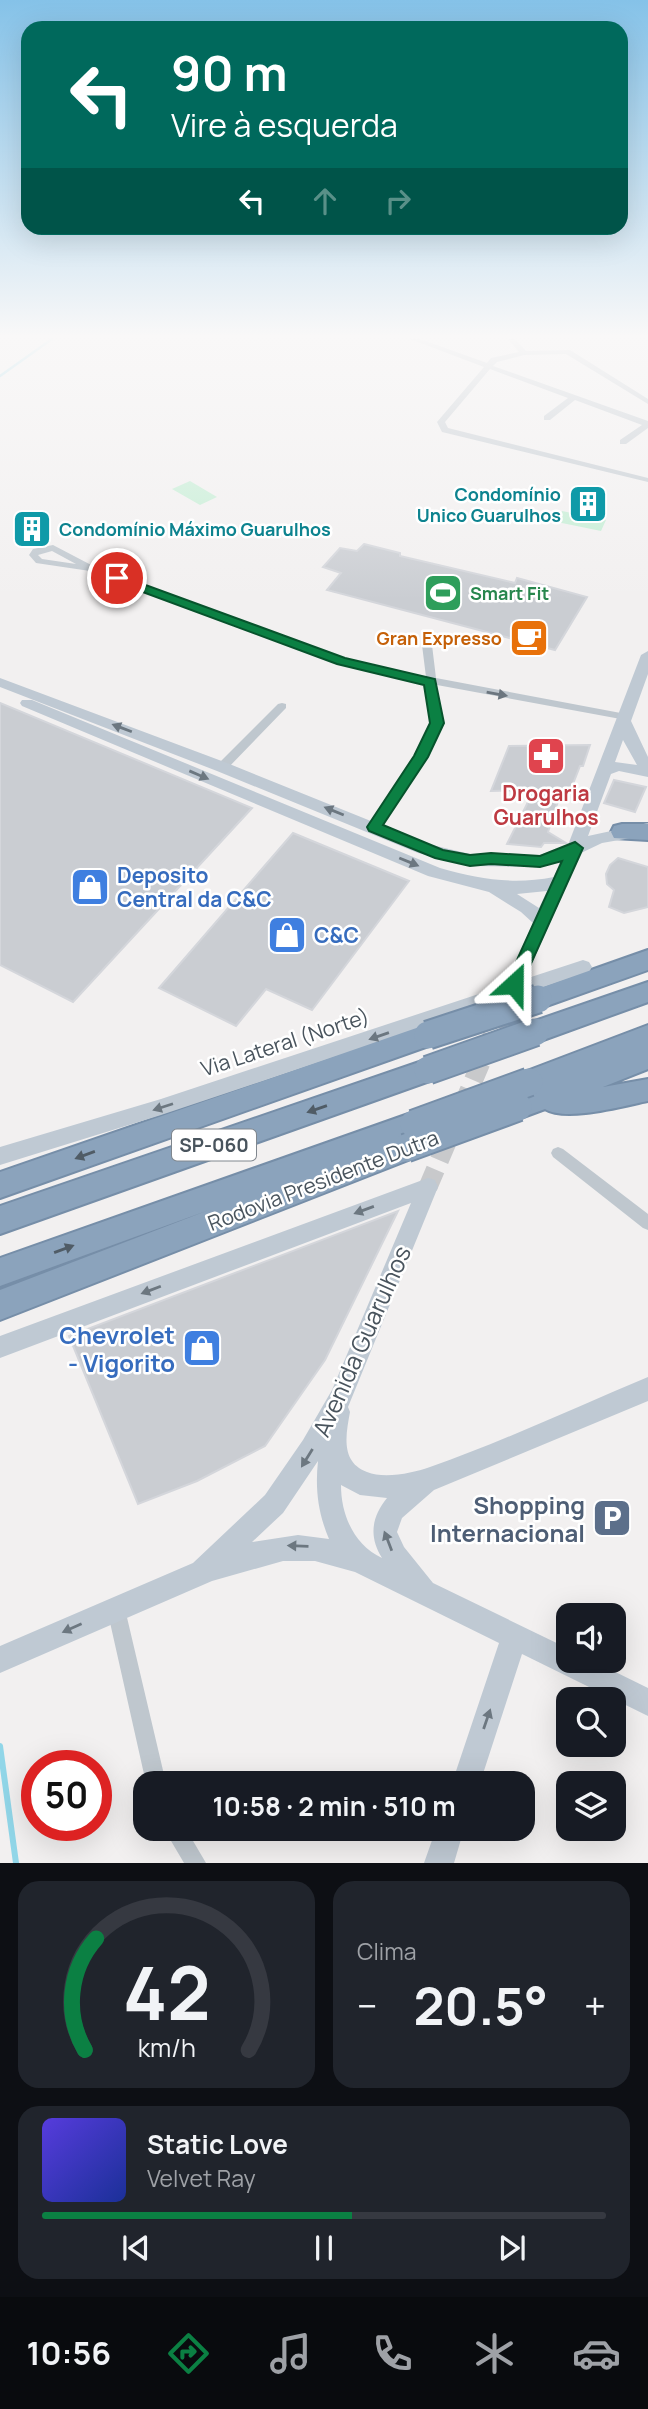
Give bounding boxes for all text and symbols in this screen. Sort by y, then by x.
text: 90 m [171,39,288,106]
icon: left [56,49,147,140]
text: Vire à esquerda [171,103,398,147]
icon: left [233,182,271,220]
icon: ahead [306,182,344,220]
icon: right [379,182,417,220]
place label: Condomínio Unico Guarulhos [417,482,561,527]
building icon: Condomínio Unico Guarulhos [567,483,609,525]
building icon: Condomínio Máximo Guarulhos [11,508,53,550]
place label: Condomínio Máximo Guarulhos [59,517,331,541]
pin [87,548,147,608]
icon: arrive [98,559,136,597]
sports icon: Smart Fit [422,572,464,614]
place label: Smart Fit [470,581,549,605]
cafe icon: Gran Expresso [508,617,550,659]
place label: Gran Expresso [377,626,502,650]
one-way arrow [486,689,508,700]
one-way arrow [112,722,133,733]
pharmacy icon: Drogaria Guarulhos [525,735,567,777]
one-way arrow [189,769,209,781]
place label: Drogaria Guarulhos [493,779,599,831]
one-way arrow [323,806,344,817]
one-way arrow [399,856,420,867]
place label: Deposito Central da C&C [117,861,272,913]
shop icon: Deposito Central da C&C [69,866,111,908]
shop icon: C&C [266,914,308,956]
place label: C&C [314,921,359,949]
position arrow [477,947,551,1021]
street label: Via Lateral (Norte) [197,1002,373,1082]
one-way arrow [368,1031,389,1042]
one-way arrow [152,1102,173,1112]
one-way arrow [306,1104,327,1115]
street label: Rodovia Presidente Dutra [204,1123,442,1237]
road number: SP-060 [172,1130,256,1161]
one-way arrow [74,1150,95,1161]
one-way arrow [354,1205,375,1216]
street label: Avenida Guarulhos [304,1240,418,1442]
one-way arrow [54,1243,75,1254]
one-way arrow [140,1285,161,1296]
place label: Chevrolet - Vigorito [59,1318,175,1379]
shop icon: Chevrolet - Vigorito [181,1327,223,1369]
one-way arrow [301,1448,314,1468]
place label: Shopping Internacional [430,1488,585,1549]
parking icon: Shopping Internacional [591,1497,633,1539]
one-way arrow [382,1530,393,1551]
one-way arrow [287,1541,309,1552]
map controls [556,1603,626,1841]
button: sound [556,1603,626,1673]
one-way arrow [62,1622,82,1634]
button: search [556,1687,626,1757]
one-way arrow [483,1708,493,1729]
speed limit sign: 50 [21,1750,112,1841]
button: layers [556,1771,626,1841]
text: 10:58 · 2 min · 510 m [212,1788,456,1824]
text: Clima [357,1935,416,1967]
text: 42 [123,1943,210,2043]
text: 20.5° [413,1970,548,2041]
text: − [357,1979,378,2031]
text: + [584,1979,606,2031]
text: km/h [137,2030,196,2065]
text: Static Love [147,2126,288,2162]
text: Velvet Ray [147,2162,256,2194]
icon: previous [117,2229,155,2267]
icon: pause [305,2229,343,2267]
icon: next [493,2229,531,2267]
icon: directions [164,2329,213,2378]
icon: music [266,2329,315,2378]
icon: phone [368,2329,417,2378]
icon: climate [470,2329,519,2378]
icon: car [572,2329,621,2378]
text: 10:56 [27,2331,111,2375]

